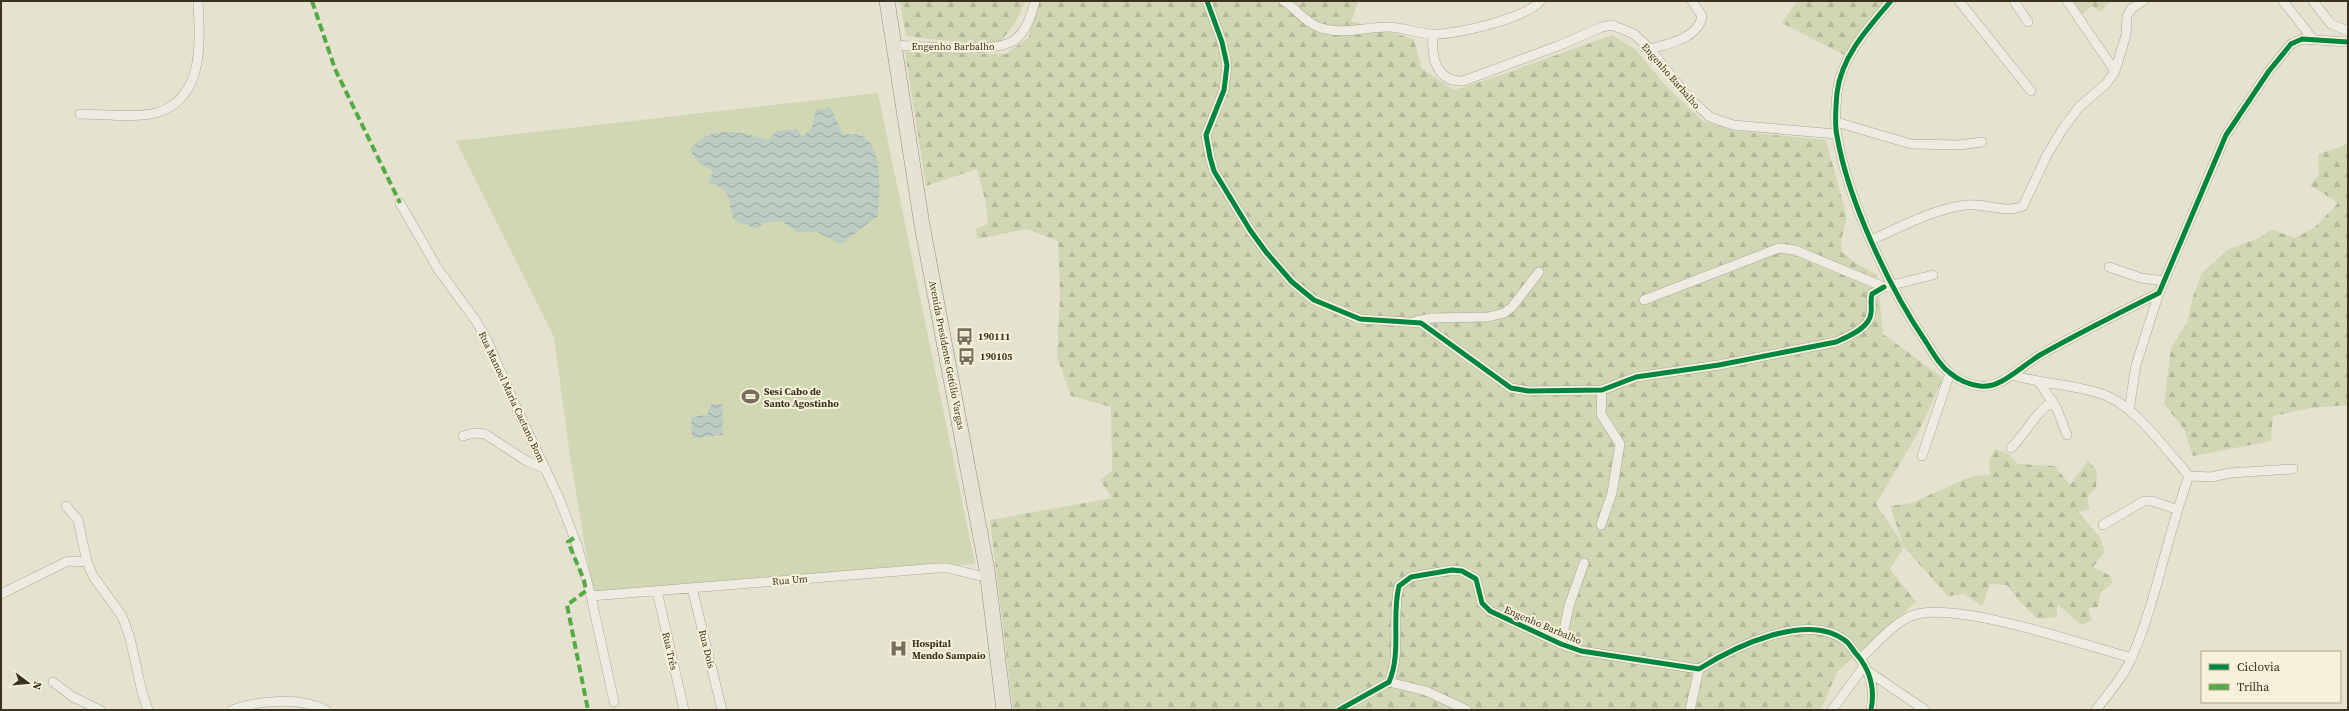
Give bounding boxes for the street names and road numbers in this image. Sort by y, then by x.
street label: Engenho Barbalho [912,40,995,53]
street label: Engenho Barbalho [1639,40,1703,112]
street label: Avenida Presidente Getúlio Vargas [926,279,968,431]
street label: Rua Manoel Maria Caetano Bom [476,329,548,465]
street label: Rua Um [772,572,808,588]
street label: Engenho Barbalho [1502,603,1584,647]
street label: Rua Dois [696,628,718,670]
street label: Rua Três [659,631,681,671]

